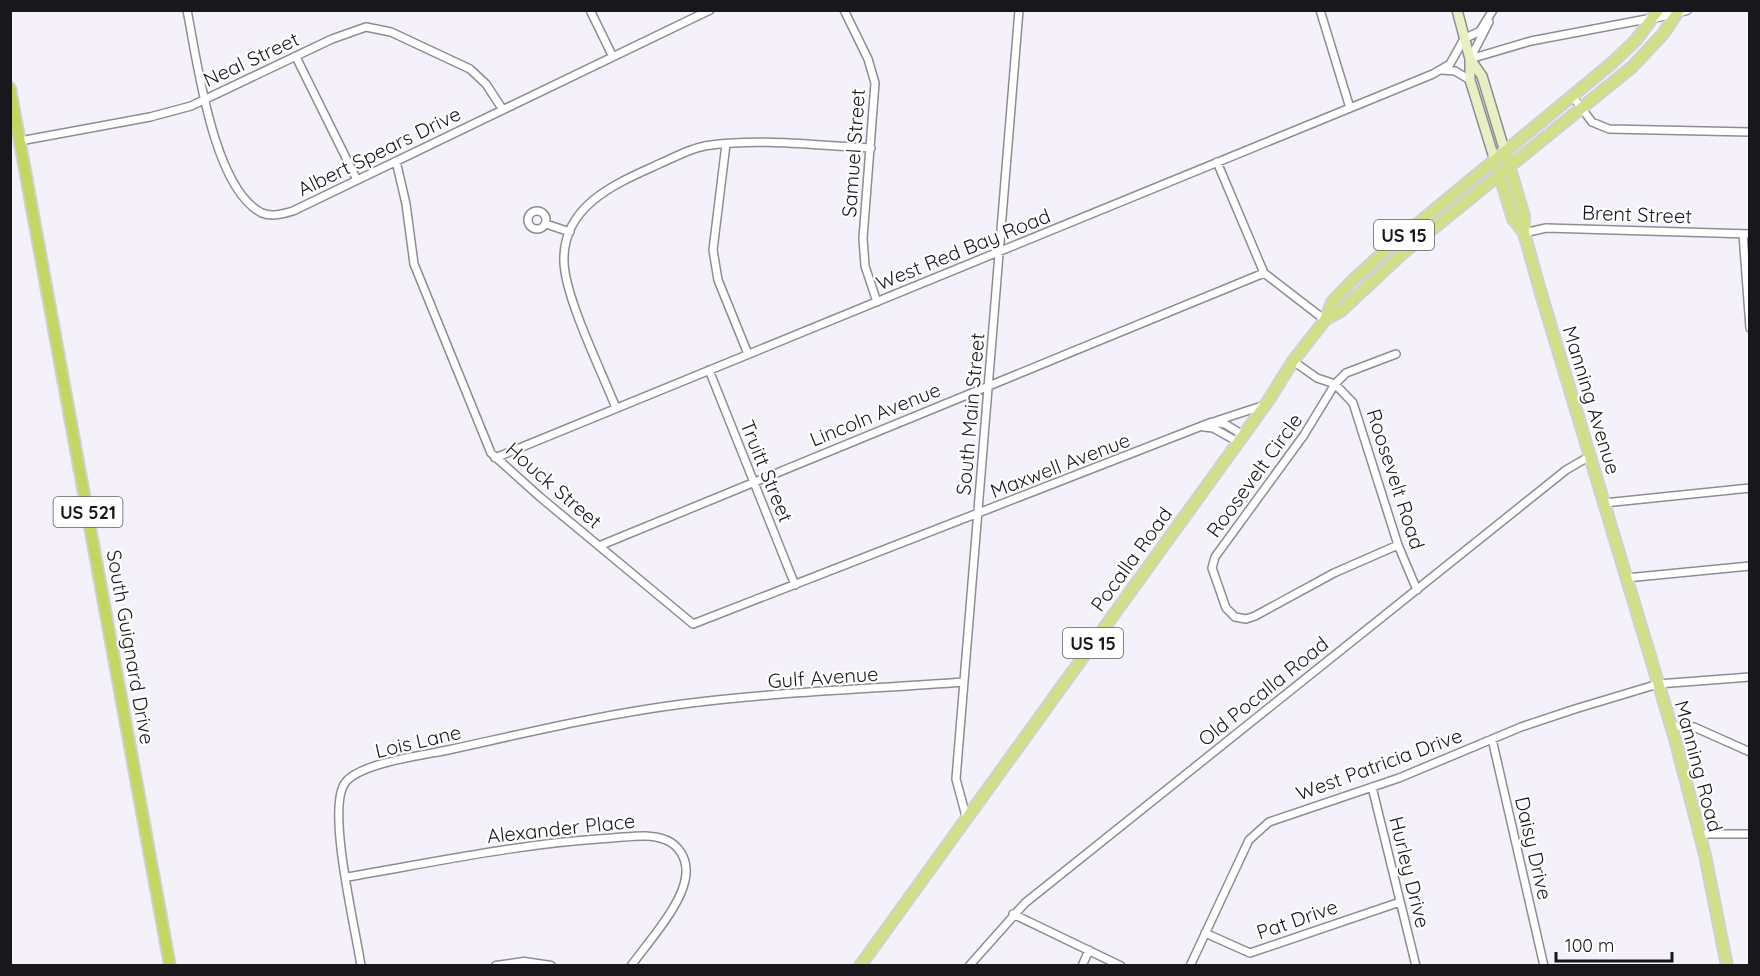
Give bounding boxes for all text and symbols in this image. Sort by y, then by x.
street label: Neal Street [199,26,303,92]
street label: Samuel Street [836,88,870,218]
street label: Albert Spears Drive [293,101,465,201]
street label: Brent Street [1582,200,1693,228]
street label: West Red Bay Road [872,203,1054,295]
road number: US 15 [1374,220,1434,250]
street label: Manning Avenue [1558,323,1626,477]
street label: South Main Street [950,332,990,496]
street label: Lincoln Avenue [806,376,944,452]
street label: Roosevelt Road [1362,406,1430,552]
street label: Roosevelt Circle [1201,408,1307,542]
street label: Truitt Street [735,416,799,526]
street label: Maxwell Avenue [987,427,1133,503]
street label: Houck Street [501,437,607,534]
road number: US 521 [54,497,122,527]
street label: Pocalla Road [1085,502,1177,616]
street label: South Guignard Drive [102,548,160,746]
road number: US 15 [1063,628,1123,658]
street label: Old Pocalla Road [1193,631,1333,751]
street label: Gulf Avenue [767,661,879,693]
street label: Manning Road [1669,697,1729,835]
street label: Lois Lane [373,719,463,763]
street label: West Patricia Drive [1293,722,1465,806]
street label: Daisy Drive [1510,794,1558,902]
street label: Alexander Place [486,808,636,848]
street label: Hurley Drive [1384,814,1436,930]
street label: Pat Drive [1253,893,1341,945]
scale bar [1556,925,1672,963]
text: 100 m [1565,934,1614,957]

